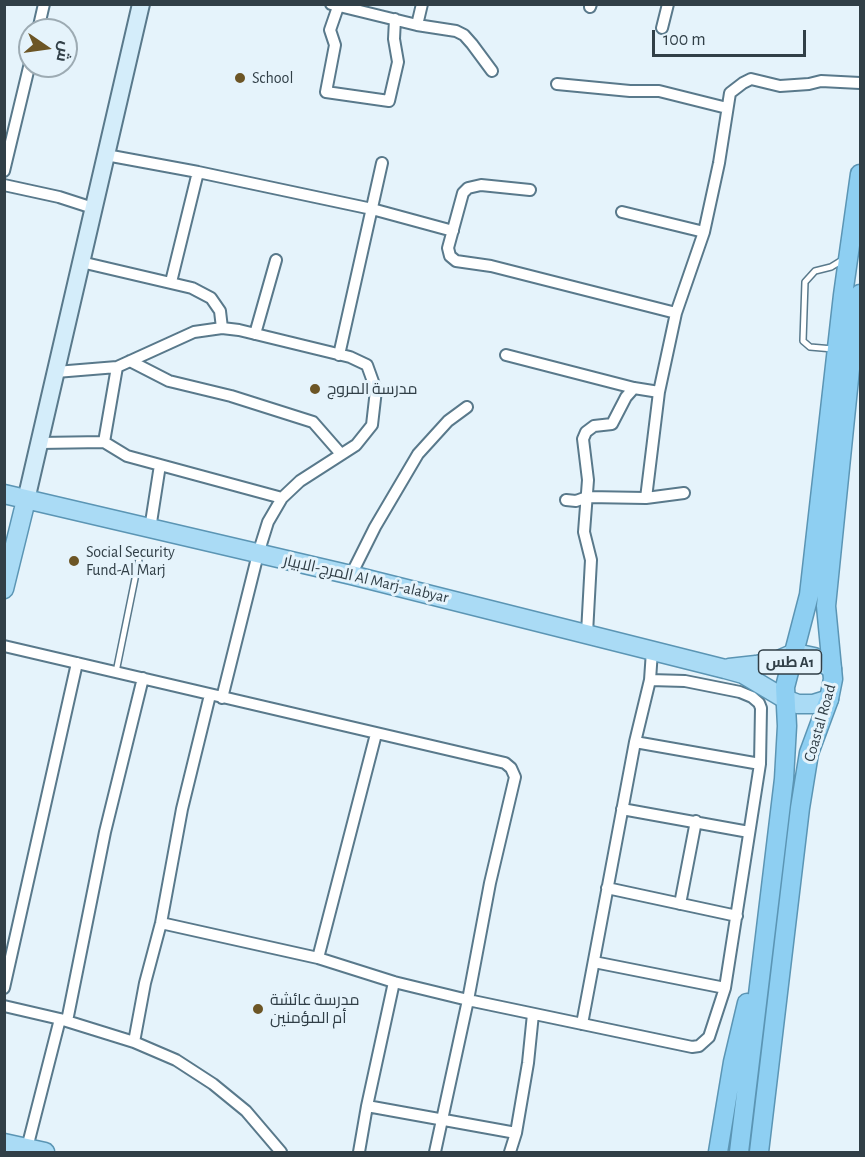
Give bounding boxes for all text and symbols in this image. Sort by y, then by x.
north arrow [18,18,78,78]
scale bar [655,18,810,56]
text: 100 m [663,31,706,49]
text: ش [53,40,74,63]
place label: School [252,68,293,88]
marker: School [233,71,247,85]
place label: مدرسة المروج [327,379,417,399]
marker: مدرسة المروج [308,382,322,396]
place label: Social Security Fund-Al Marj [86,542,175,580]
street label: المرج-الابيار Al Marj-alabyar [281,551,451,607]
marker: Social Security Fund-Al Marj [67,554,81,568]
road number: طس A1 [758,650,822,674]
street label: Coastal Road [800,682,840,764]
place label: مدرسة عائشة أم المؤمنين [270,990,360,1028]
marker: مدرسة عائشة أم المؤمنين [251,1002,265,1016]

